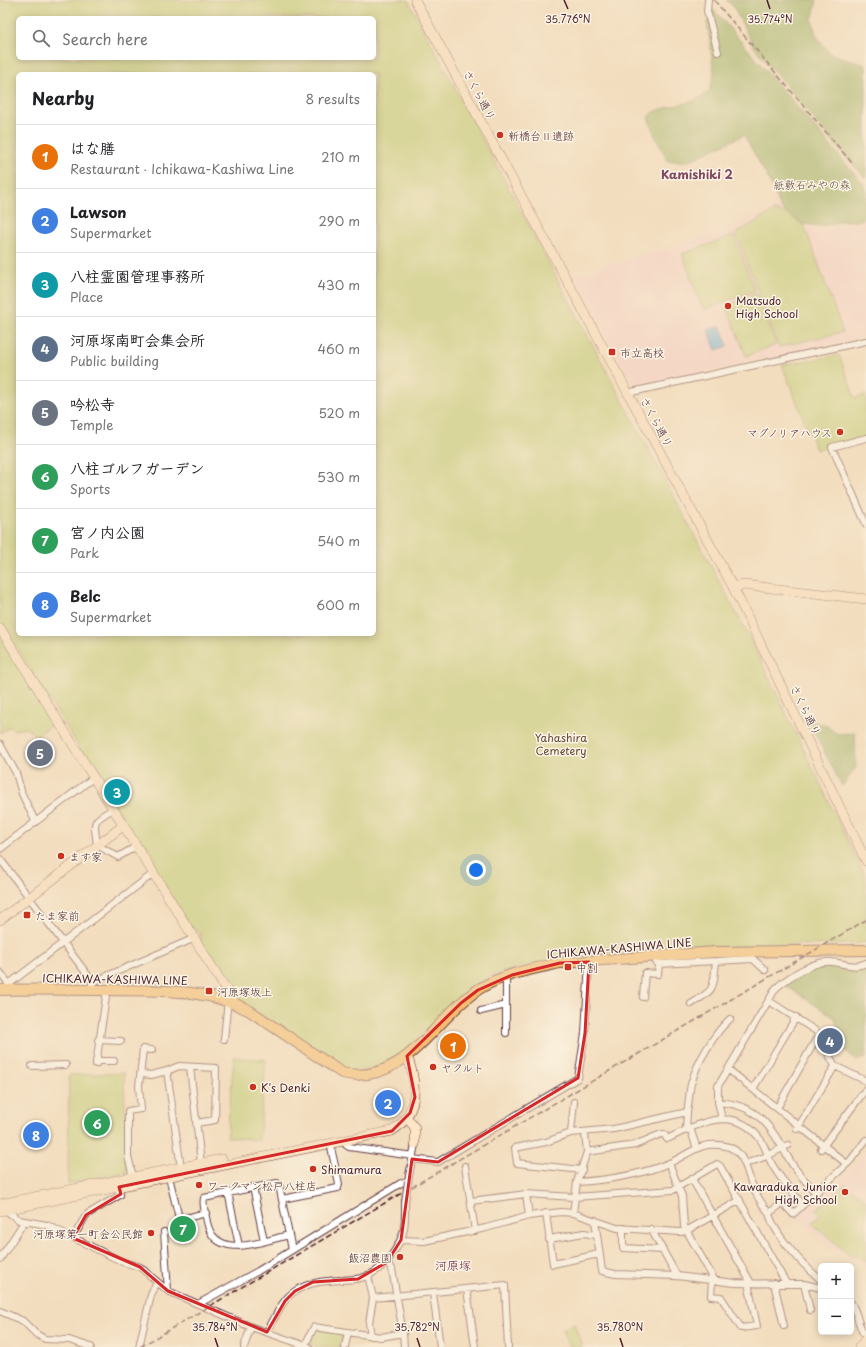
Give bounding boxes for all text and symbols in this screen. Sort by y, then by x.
text: 35.776°N [545,11,591,26]
text: 35.774°N [747,11,793,26]
search box [16,16,376,60]
icon: search [30,27,52,49]
text: Search here [62,27,148,50]
street label: さくら通り [460,67,500,123]
text: Nearby [32,85,94,111]
text: 8 results [306,89,360,108]
place label: 新橋台Ⅱ遺跡 [508,127,574,144]
marker: 新橋台Ⅱ遺跡 [495,130,505,140]
text: はな膳 [70,136,115,159]
text: 1 [42,147,48,166]
text: 210 m [321,147,360,166]
text: Restaurant · Ichikawa-Kashiwa Line [70,159,294,178]
district label: Kamishiki 2 [661,165,734,183]
park label: 紙敷石みやの森 [774,176,851,193]
text: Lawson [70,200,127,223]
text: 2 [40,211,50,230]
text: 290 m [319,211,360,230]
text: Supermarket [70,223,152,242]
text: 八柱霊園管理事務所 [70,264,205,287]
text: 3 [41,275,49,294]
text: 430 m [318,275,360,294]
text: Place [70,287,103,306]
place label: Matsudo High School [736,292,798,322]
marker: Matsudo High School [723,301,733,311]
text: 河原塚南町会集会所 [70,328,205,351]
text: 4 [41,339,49,358]
text: 460 m [317,339,360,358]
place label: 市立高校 [620,344,664,361]
marker: 市立高校 [607,347,617,357]
text: Public building [70,351,159,370]
text: 吟松寺 [70,392,115,415]
street label: さくら通り [637,394,677,450]
text: 5 [41,403,49,422]
text: 520 m [318,403,360,422]
text: Temple [70,415,113,434]
place label: マグノリアハウス [747,424,832,441]
marker: マグノリアハウス [835,427,845,437]
text: 八柱ゴルフガーデン [70,456,204,479]
text: 6 [40,467,50,486]
text: 530 m [317,467,360,486]
text: Sports [70,479,110,498]
text: 宮ノ内公園 [70,520,145,543]
text: 7 [41,531,49,550]
text: 540 m [317,531,360,550]
text: Park [70,543,99,562]
text: Belc [70,584,101,607]
text: 8 [41,595,49,614]
text: 600 m [316,595,360,614]
text: Supermarket [70,607,152,626]
street label: さくら通り [786,682,826,738]
park label: Yahashira Cemetery [535,729,587,759]
pin: 5 [27,738,53,768]
pin: 3 [104,777,130,807]
place label: ます家 [69,848,102,865]
marker: ます家 [56,851,66,861]
your location [466,860,486,880]
place label: たま家前 [35,907,79,924]
marker: たま家前 [22,910,32,920]
street label: ICHIKAWA-KASHIWA LINE [546,933,692,963]
place label: 中割 [576,959,598,976]
marker: 中割 [563,962,573,972]
street label: ICHIKAWA-KASHIWA LINE [42,969,188,989]
place label: 河原塚坂上 [217,983,272,1000]
marker: 河原塚坂上 [204,986,214,996]
pin: 4 [817,1026,843,1056]
pin: 1 [440,1031,466,1061]
place label: ヤクルト [441,1059,484,1076]
marker: ヤクルト [428,1062,438,1072]
place label: K's Denki [261,1079,310,1096]
marker: K's Denki [248,1082,258,1092]
pin: 2 [375,1088,401,1118]
pin: 6 [84,1108,110,1138]
pin: 8 [23,1120,49,1150]
place label: Shimamura [321,1161,382,1178]
marker: Shimamura [308,1164,318,1174]
place label: ワークマン松戸八柱店 [207,1177,317,1194]
place label: Kawaraduka Junior High School [733,1178,837,1208]
marker: ワークマン松戸八柱店 [194,1180,204,1190]
marker: Kawaraduka Junior High School [840,1187,850,1197]
pin: 7 [170,1214,196,1244]
place label: 河原塚第一町会公民館 [33,1225,143,1242]
marker: 河原塚第一町会公民館 [146,1228,156,1238]
place label: 飯沼農園 [348,1249,392,1266]
marker: 飯沼農園 [395,1252,405,1262]
district label: 河原塚 [435,1256,471,1274]
map controls [818,1263,854,1335]
button: + [818,1263,854,1299]
button: − [818,1299,854,1335]
text: 35.784°N [192,1319,238,1334]
text: 35.782°N [394,1319,440,1334]
text: 35.780°N [597,1319,644,1334]

